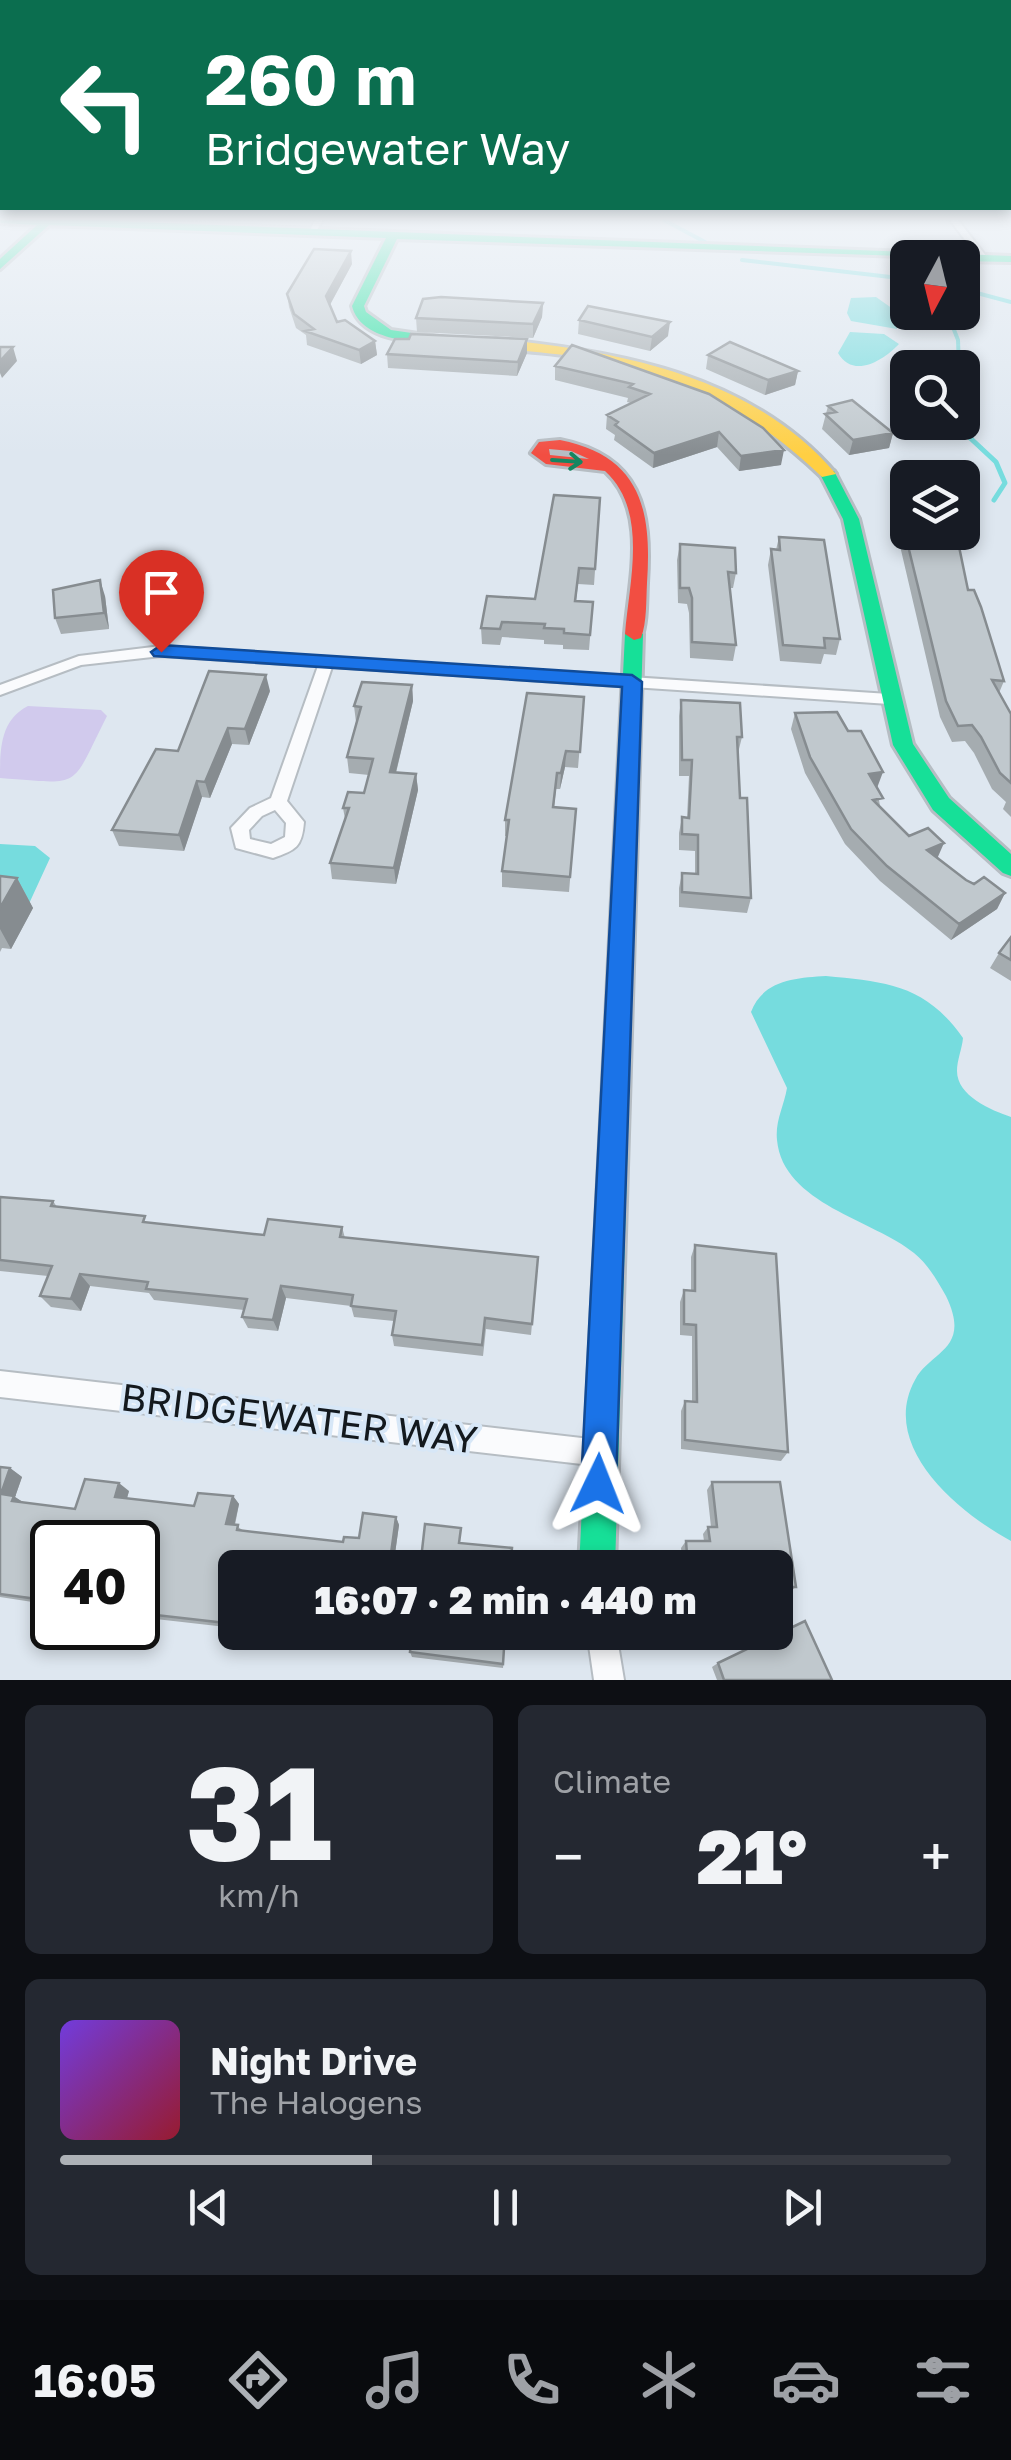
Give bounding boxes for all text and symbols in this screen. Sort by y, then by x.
text: 260 m [205,36,416,120]
icon: left [40,40,170,170]
text: Bridgewater Way [205,121,570,175]
north arrow [890,240,980,330]
map controls [890,240,980,550]
button: search [890,350,980,440]
one-way arrow [550,452,583,471]
button: layers [890,460,980,550]
pin [119,550,204,653]
icon: arrive [134,565,189,620]
street label: BRIDGEWATER WAY [118,1373,480,1462]
position arrow [546,1432,650,1536]
speed limit sign: 40 [30,1520,160,1650]
text: 16:07 · 2 min · 440 m [314,1577,697,1622]
text: 31 [186,1733,332,1889]
text: Climate [553,1762,671,1800]
text: 21° [697,1810,807,1901]
text: − [553,1823,583,1889]
text: + [921,1823,951,1889]
text: km/h [218,1876,300,1914]
text: Night Drive [210,2038,417,2083]
text: The Halogens [210,2083,422,2121]
icon: previous [181,2180,236,2235]
icon: pause [478,2180,533,2235]
icon: next [775,2180,830,2235]
icon: directions [223,2345,293,2415]
icon: music [360,2345,430,2415]
icon: phone [497,2345,567,2415]
icon: climate [634,2345,704,2415]
icon: car [771,2345,841,2415]
icon: filters [908,2345,978,2415]
text: 16:05 [33,2353,156,2407]

